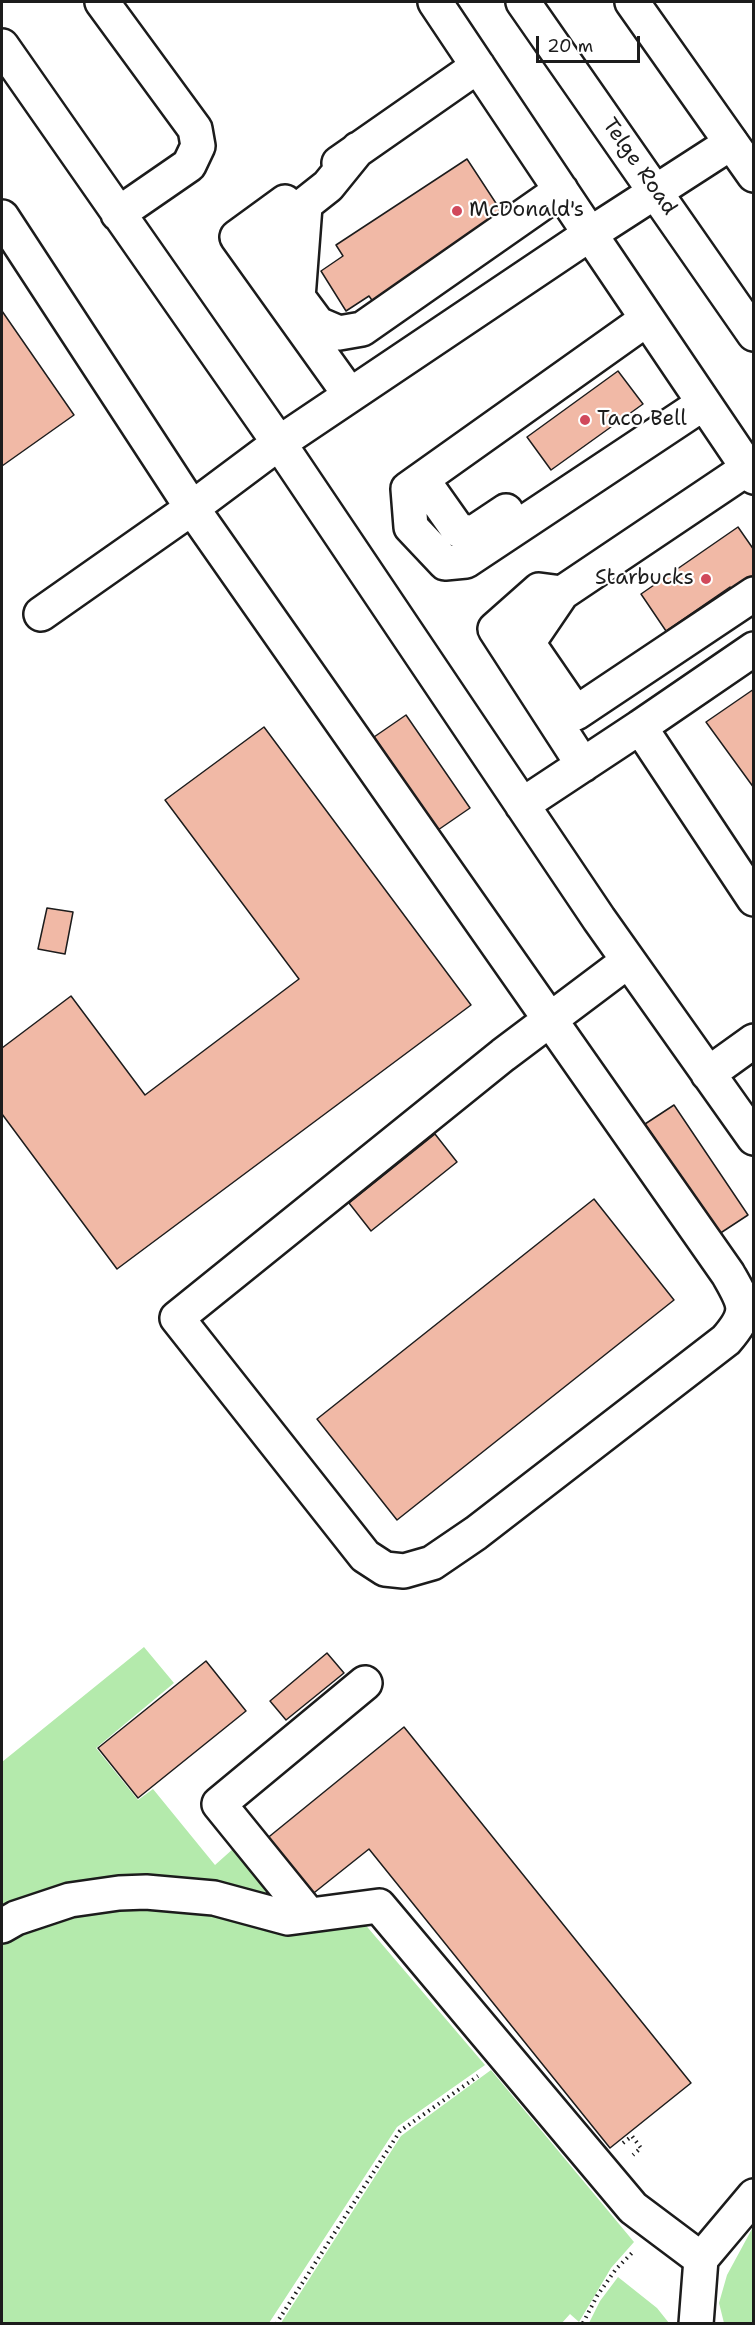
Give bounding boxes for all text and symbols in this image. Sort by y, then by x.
scale bar [539,24,642,62]
text: 20 m [547,34,593,58]
street label: Telge Road [596,114,682,220]
place label: McDonald's [469,198,584,224]
marker: McDonald's [450,204,464,218]
place label: Taco Bell [597,407,687,433]
marker: Taco Bell [578,413,592,427]
place label: Starbucks [595,566,694,592]
marker: Starbucks [699,572,713,586]

